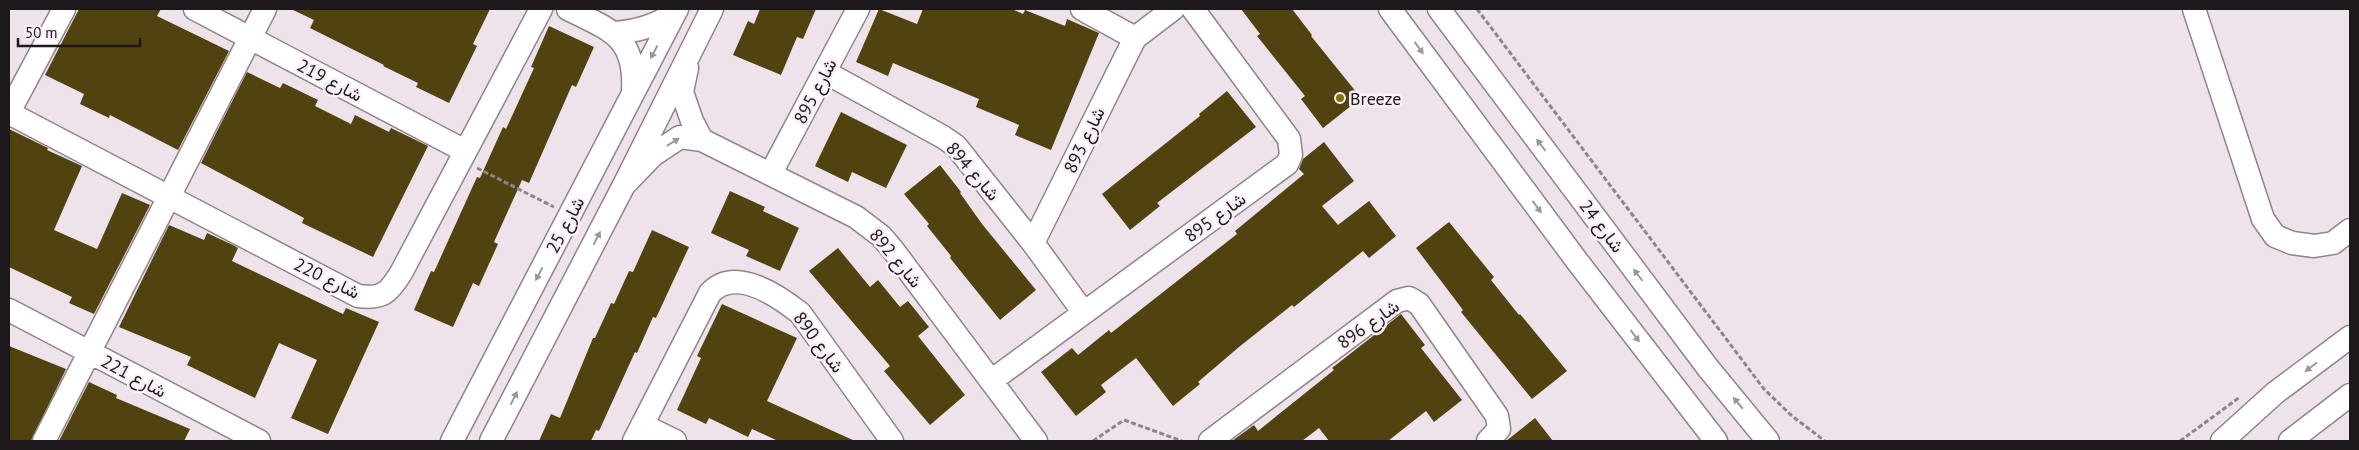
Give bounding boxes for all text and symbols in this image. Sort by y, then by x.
scale bar [18,15,140,47]
text: 50 m [25,23,58,42]
one-way arrow [1414,41,1425,54]
one-way arrow [650,45,658,59]
street label: شارع 219 [293,53,367,108]
street label: شارع 895 [788,54,843,128]
place label: Breeze [1350,87,1401,110]
marker: Breeze [1334,92,1346,104]
street label: شارع 893 [1058,103,1111,177]
one-way arrow [666,137,680,146]
street label: شارع 894 [940,137,1005,206]
one-way arrow [1536,138,1546,152]
street label: شارع 895 [1180,187,1251,248]
street label: شارع 25 [541,193,590,258]
street label: شارع 24 [1574,195,1629,258]
one-way arrow [1532,200,1542,214]
street label: شارع 892 [864,224,927,293]
one-way arrow [593,231,601,246]
street label: شارع 220 [290,252,364,305]
one-way arrow [535,267,544,281]
one-way arrow [1633,269,1644,282]
street label: شارع 896 [1333,294,1404,354]
street label: شارع 890 [788,307,849,378]
one-way arrow [1629,329,1640,342]
street label: شارع 221 [97,349,171,404]
one-way arrow [2305,361,2318,372]
one-way arrow [509,391,518,405]
one-way arrow [1732,397,1743,410]

